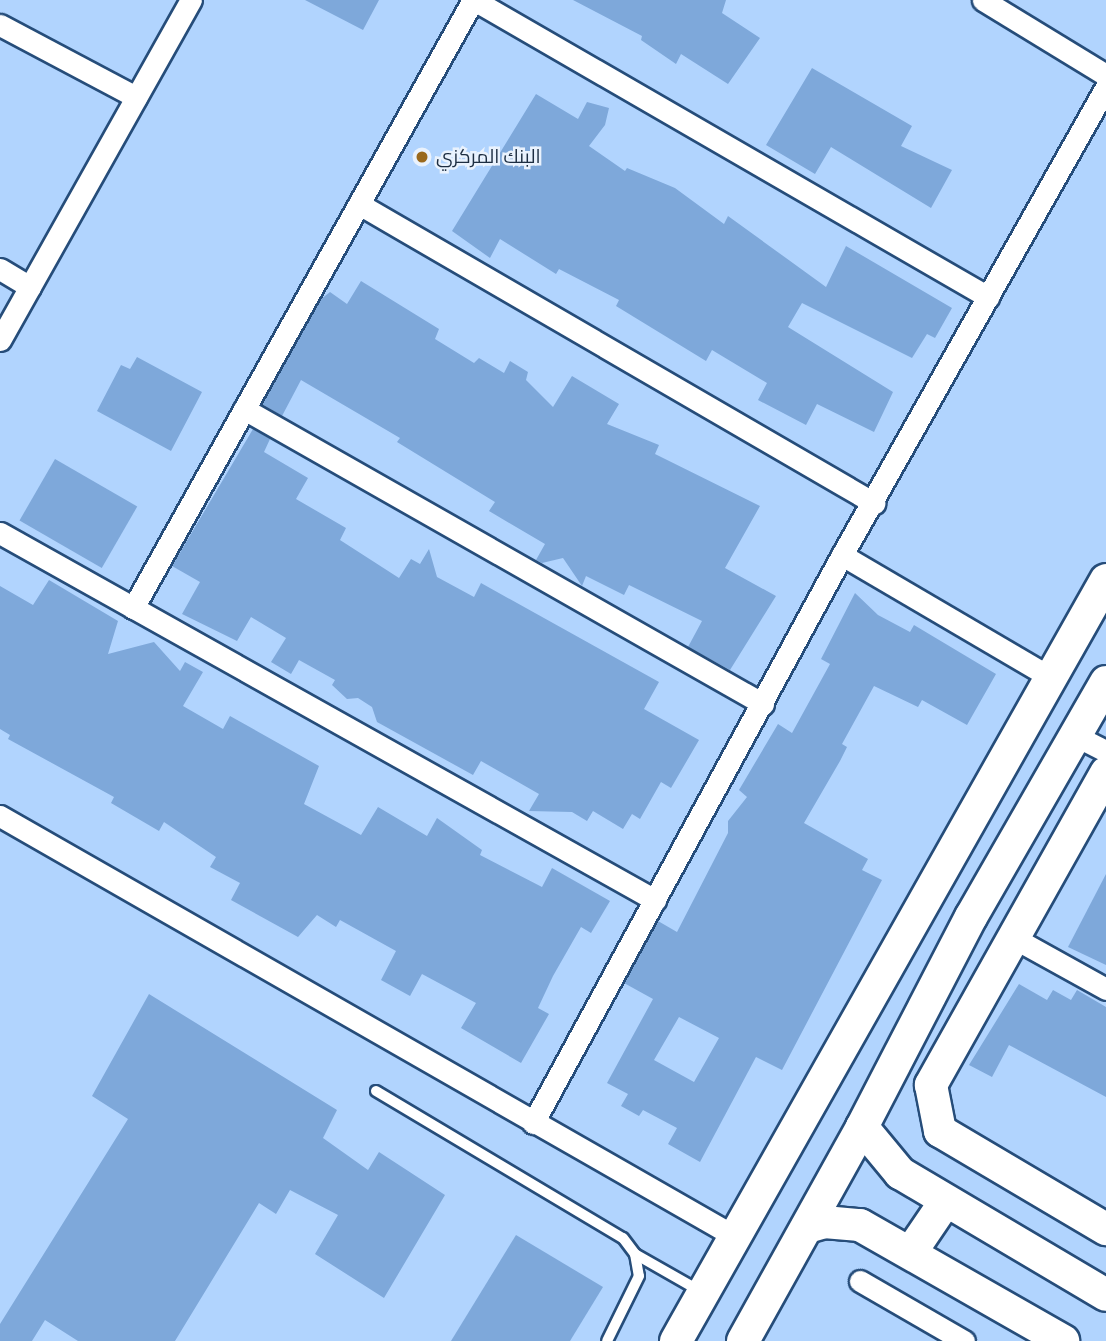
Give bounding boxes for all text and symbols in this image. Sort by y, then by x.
place label: البنك المركزي [436,146,541,168]
marker: البنك المركزي [414,149,430,165]

